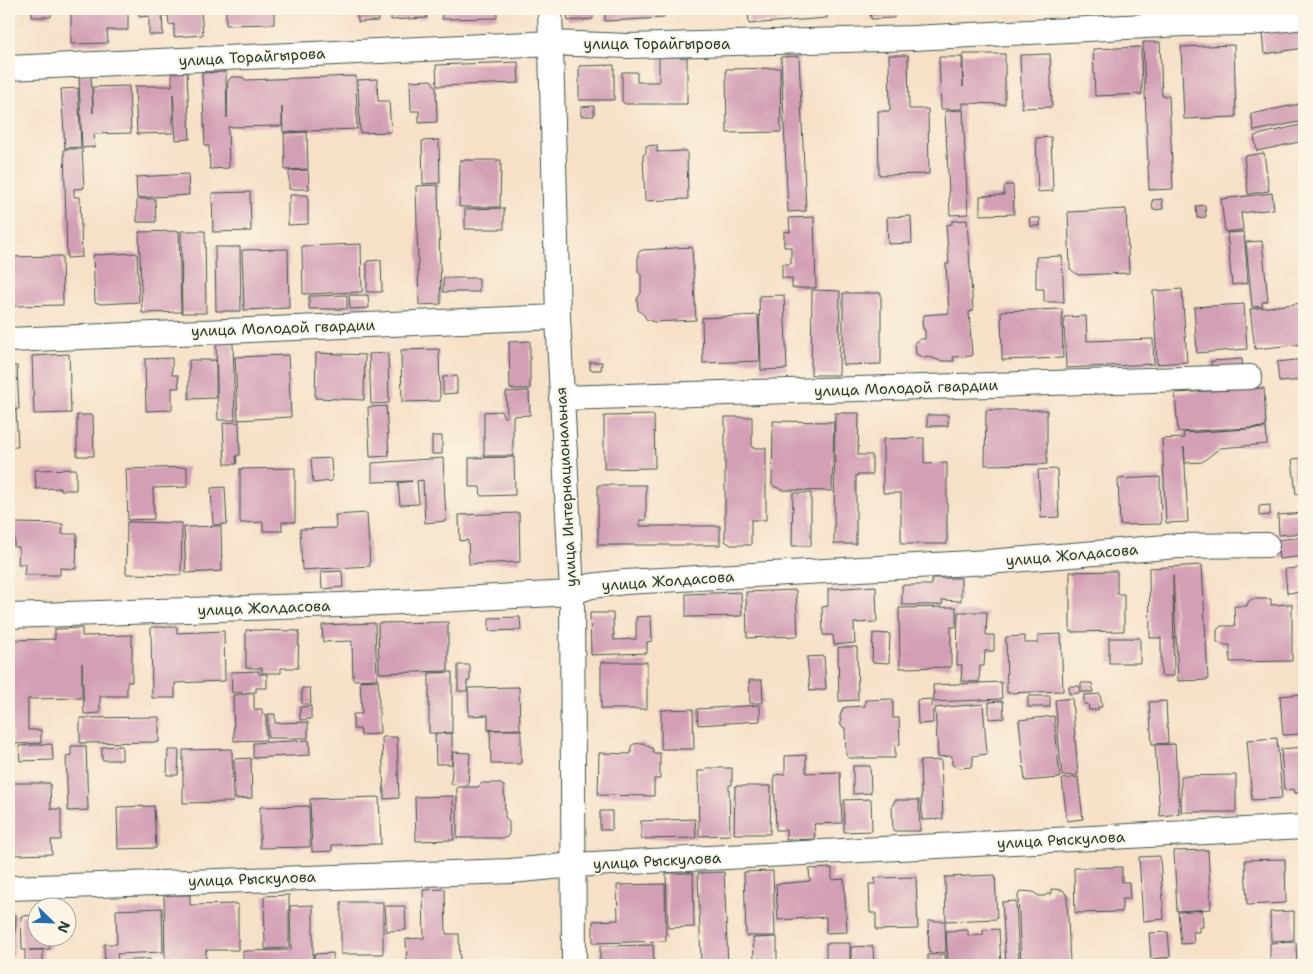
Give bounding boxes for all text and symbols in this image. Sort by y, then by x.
street label: улица Торайгырова [584,34,731,54]
street label: улица Торайгырова [178,43,326,71]
street label: улица Молодой гвардии [191,315,376,341]
street label: улица Молодой гвардии [814,375,999,401]
street label: улица Интернациональная [551,387,581,587]
street label: улица Жолдасова [1005,539,1140,571]
street label: улица Жолдасова [601,566,736,596]
street label: улица Жолдасова [197,596,331,620]
street label: улица Рыскулова [997,827,1126,853]
street label: улица Рыскулова [593,848,722,874]
street label: улица Рыскулова [188,867,317,891]
north arrow [28,896,78,946]
text: N [54,918,74,936]

